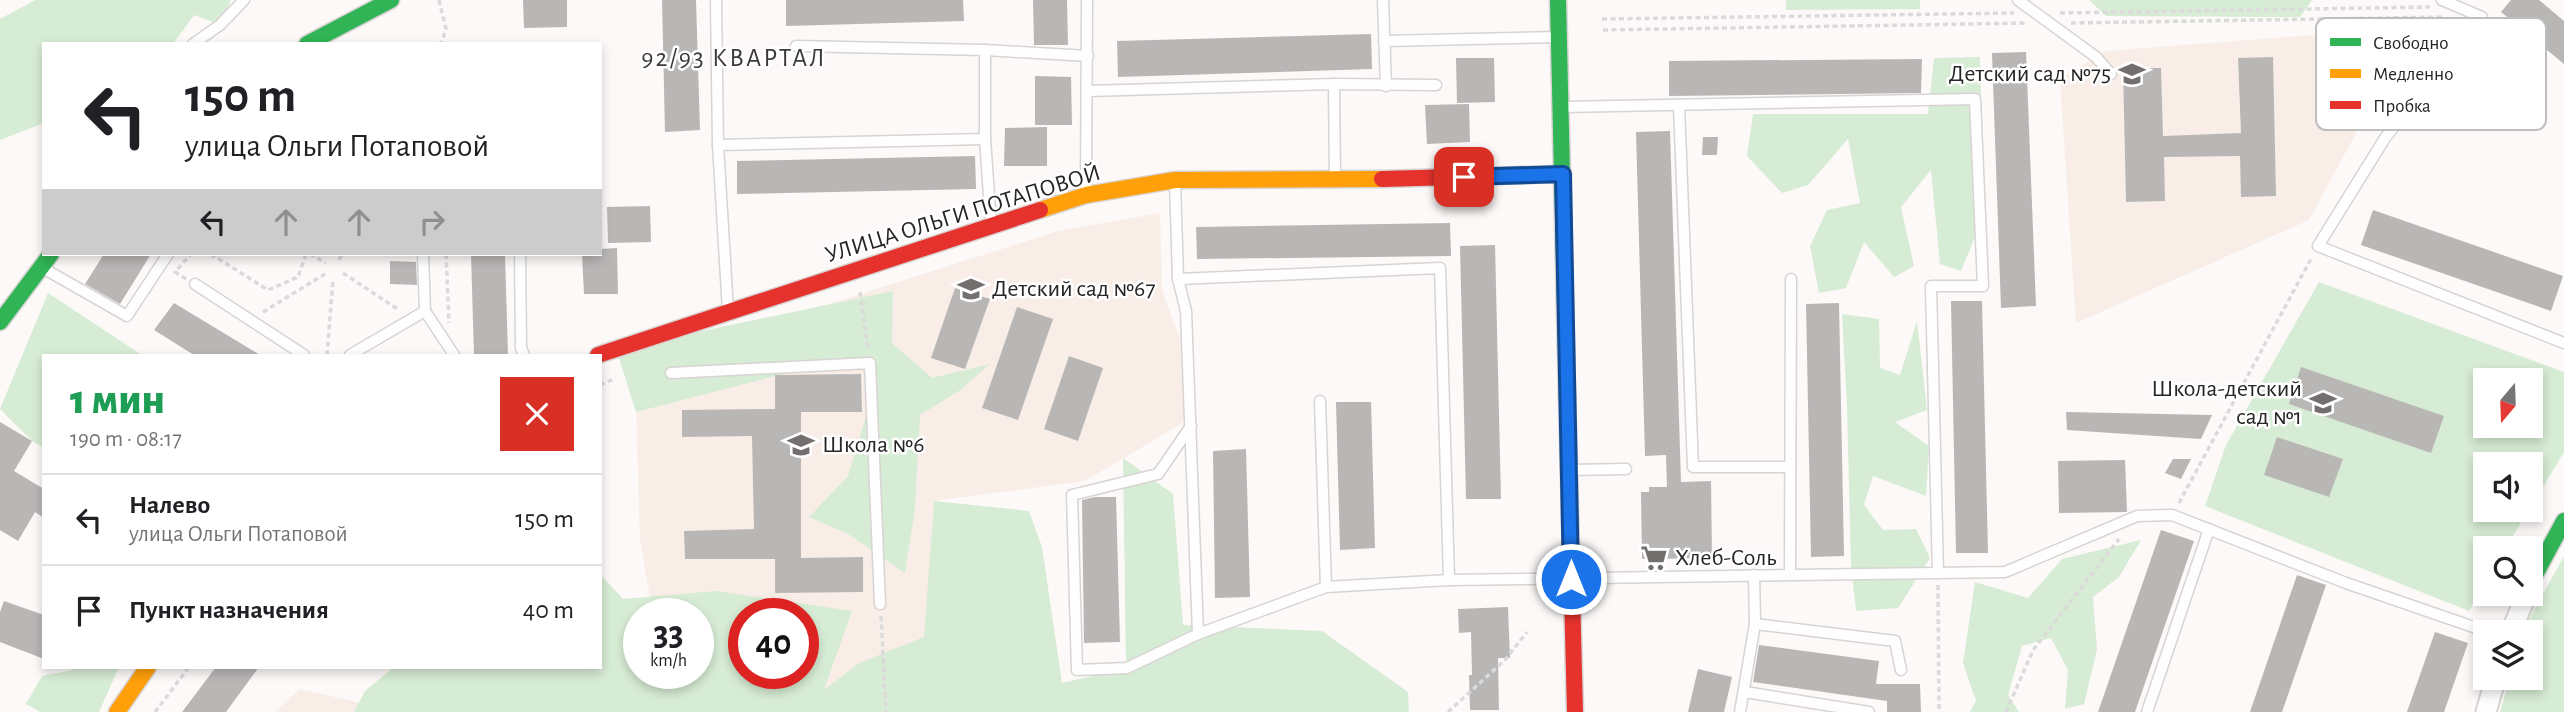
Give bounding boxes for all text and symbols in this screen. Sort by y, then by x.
legend [2316,18,2546,130]
text: Свободно [2373,34,2449,53]
district label: 92/93 КВАРТАЛ [641,45,827,71]
school or university icon: Детский сад №75 [2117,59,2147,89]
place label: Детский сад №75 [1949,62,2111,86]
text: Медленно [2373,65,2453,84]
icon: left [70,70,161,161]
text: 150 m [185,72,296,121]
text: Пробка [2373,97,2431,116]
text: улица Ольги Потаповой [185,130,489,162]
pin [1434,147,1494,207]
icon: arrive [1445,158,1483,196]
street label: УЛИЦА ОЛЬГИ ПОТАПОВОЙ [822,161,1104,267]
icon: left [194,203,232,241]
icon: ahead [267,203,305,241]
icon: ahead [340,203,378,241]
icon: right [413,203,451,241]
school or university icon: Детский сад №67 [956,274,986,304]
place label: Детский сад №67 [992,277,1155,301]
north arrow [2473,368,2543,438]
map controls [2473,368,2543,690]
button: close [500,377,574,451]
place label: Школа-детский сад №1 [2151,377,2302,429]
text: 1 мин [70,379,165,421]
school or university icon: Школа-детский сад №1 [2308,388,2338,418]
text: 190 m · 08:17 [70,428,182,451]
school or university icon: Школа №6 [786,430,816,460]
place label: Школа №6 [822,433,925,457]
button: sound [2473,452,2543,522]
text: Налево [129,492,210,518]
icon: left [70,501,108,539]
text: 150 m [515,506,574,532]
text: улица Ольги Потаповой [129,523,348,546]
button: search [2473,536,2543,606]
position arrow [1534,542,1608,616]
supermarket icon: Хлеб-Соль [1639,543,1669,573]
place label: Хлеб-Соль [1675,546,1776,570]
icon: arrive [70,592,108,630]
text: Пункт назначения [129,597,329,623]
text: 40 m [523,597,574,623]
speed limit sign: 40 [728,598,819,689]
text: 33 [653,617,684,652]
button: layers [2473,620,2543,690]
text: km/h [650,652,687,670]

